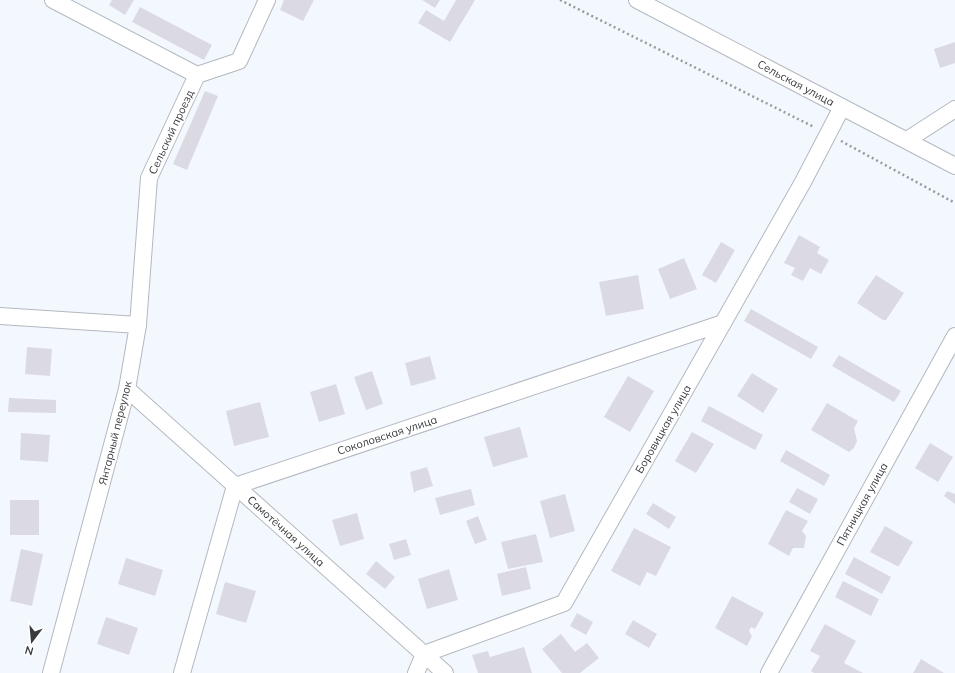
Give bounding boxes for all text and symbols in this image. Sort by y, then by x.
street label: Сельская улица [755,57,837,109]
street label: Сельский проезд [145,87,197,176]
street label: Янтарный переулок [95,380,135,486]
street label: Боровицкая улица [632,382,694,476]
street label: Соколовская улица [335,412,439,458]
street label: Пятницкая улица [833,460,891,548]
street label: Самотёчная улица [244,493,328,569]
north arrow [12,621,52,661]
text: N [23,643,35,658]

